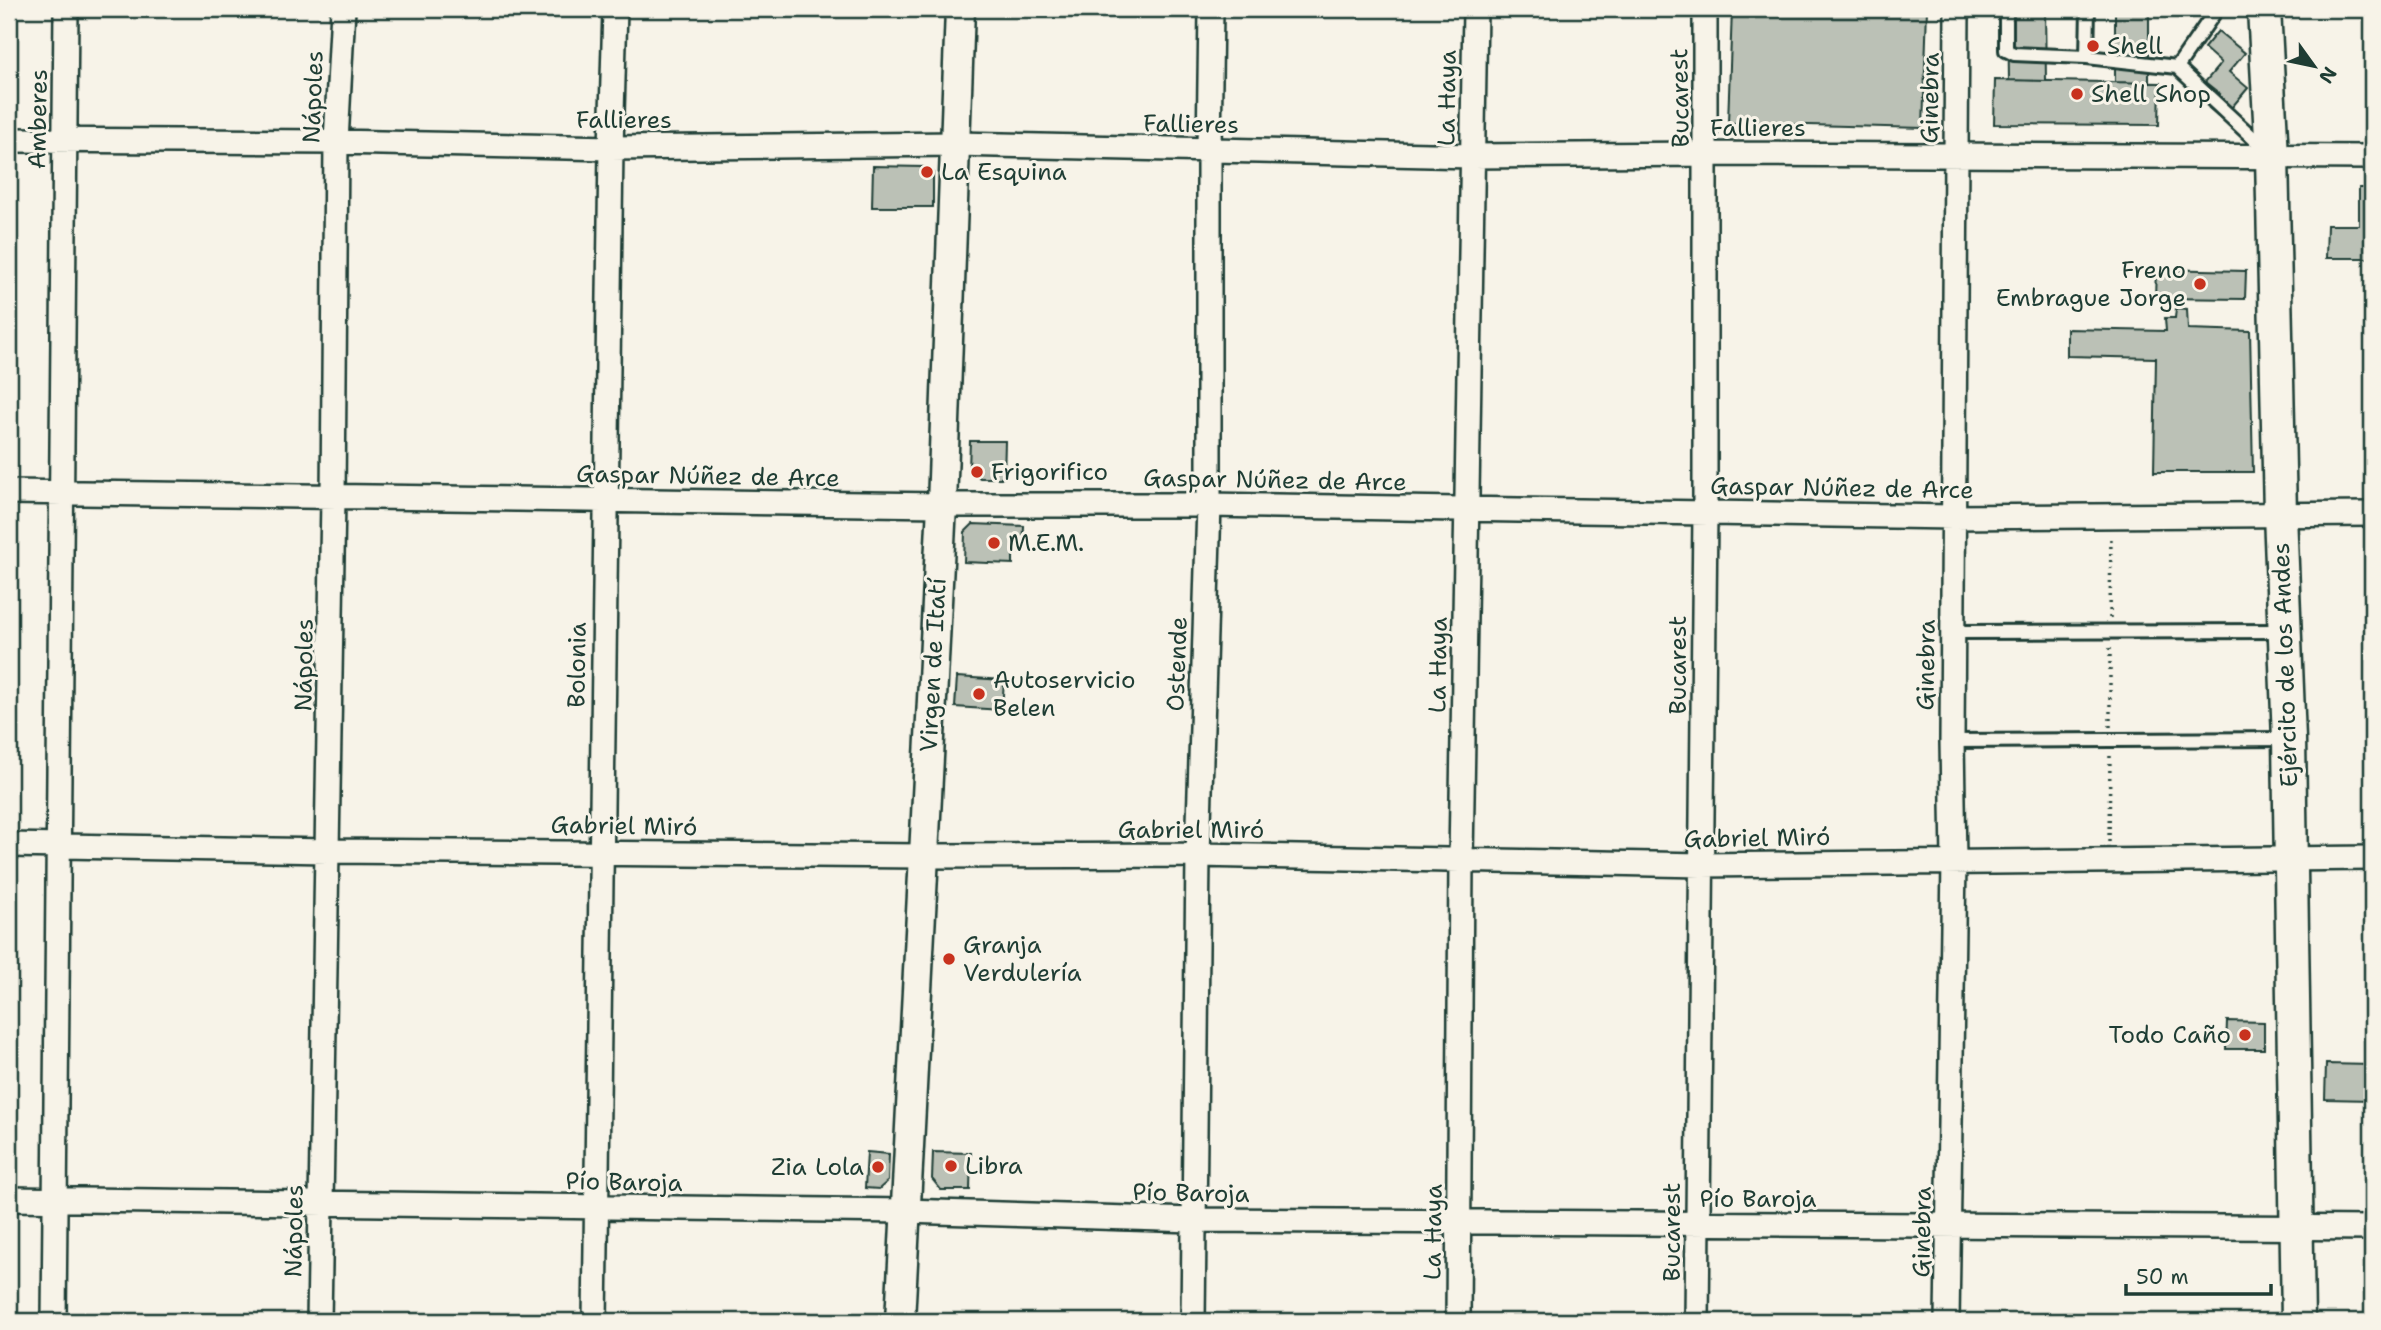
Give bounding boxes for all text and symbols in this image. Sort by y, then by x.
place label: Shell [2107,30,2164,62]
north arrow [2280,32,2350,102]
marker: Shell [2085,38,2101,54]
street label: Bucarest [1663,48,1697,148]
street label: La Haya [1430,49,1464,146]
street label: Nápoles [295,50,331,144]
street label: Ginebra [1913,52,1947,144]
text: N [2313,62,2342,88]
street label: Amberes [21,69,55,169]
place label: Shell Shop [2091,78,2211,110]
marker: Shell Shop [2069,86,2085,102]
street label: Fallieres [576,104,672,136]
street label: Fallieres [1143,107,1239,141]
street label: Fallieres [1710,112,1806,144]
place label: La Esquina [941,156,1067,188]
marker: La Esquina [919,164,935,180]
place label: Freno Embrague Jorge [1996,254,2186,314]
marker: Freno Embrague Jorge [2192,276,2208,292]
place label: Frigorifico [991,456,1108,488]
street label: Gaspar Núñez de Arce [576,458,840,494]
street label: Gaspar Núñez de Arce [1143,462,1407,498]
marker: Frigorifico [969,464,985,480]
street label: Gaspar Núñez de Arce [1710,470,1974,506]
place label: M.E.M. [1008,527,1084,559]
marker: M.E.M. [986,535,1002,551]
street label: Ejército de los Andes [2265,542,2305,788]
street label: Virgen de Itatí [912,577,954,753]
street label: Bucarest [1662,615,1694,715]
street label: Ostende [1159,616,1195,712]
street label: La Haya [1421,616,1455,713]
street label: Nápoles [287,618,321,712]
street label: Ginebra [1909,619,1943,711]
street label: Bolonia [560,622,594,708]
place label: Autoservicio Belen [993,664,1136,724]
marker: Autoservicio Belen [971,686,987,702]
street label: Gabriel Miró [550,809,698,843]
street label: Gabriel Miró [1118,814,1264,846]
street label: Gabriel Miró [1683,821,1831,855]
place label: Granja Verdulería [963,929,1082,989]
marker: Granja Verdulería [941,951,957,967]
place label: Todo Caño [2108,1019,2231,1051]
marker: Todo Caño [2237,1027,2253,1043]
place label: Libra [965,1150,1023,1182]
place label: Zia Lola [771,1151,864,1183]
marker: Libra [943,1158,959,1174]
marker: Zia Lola [870,1159,886,1175]
street label: Pío Baroja [565,1165,683,1199]
street label: Pío Baroja [1132,1176,1250,1210]
street label: Bucarest [1656,1182,1688,1282]
street label: La Haya [1416,1183,1450,1280]
street label: Pío Baroja [1699,1183,1817,1215]
street label: Nápoles [277,1184,311,1278]
street label: Ginebra [1905,1186,1939,1278]
scale bar [2126,1253,2271,1297]
text: 50 m [2136,1263,2189,1291]

